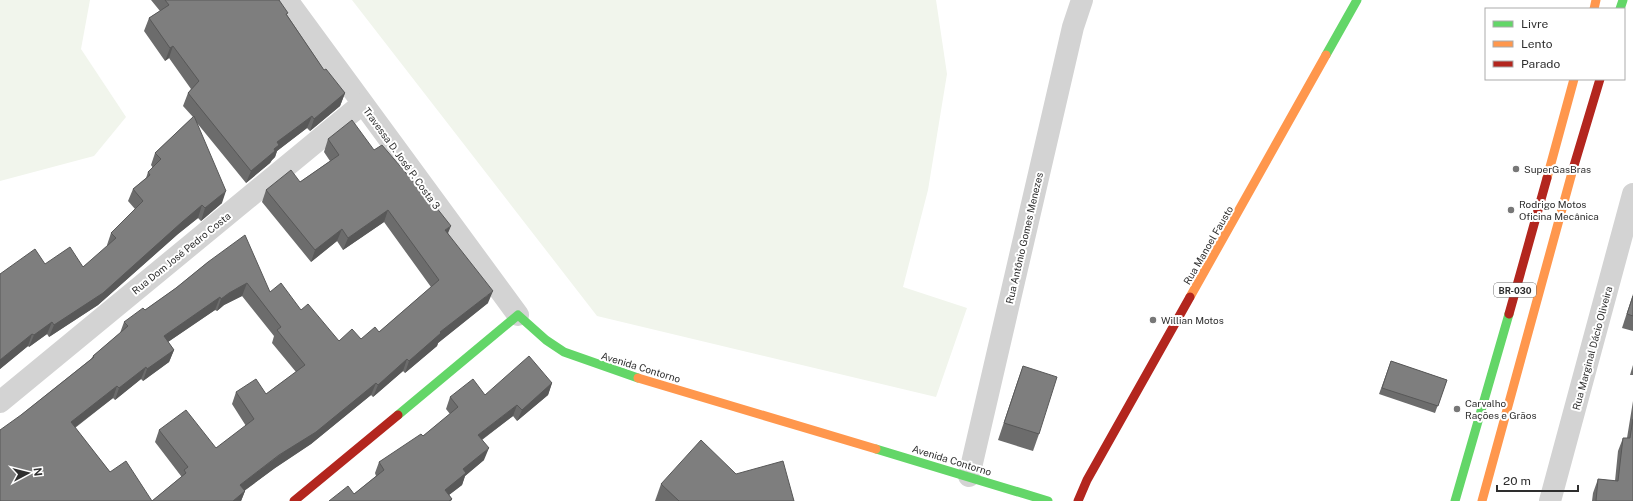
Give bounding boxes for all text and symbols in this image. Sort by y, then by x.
legend [1485,8,1625,80]
text: Livre [1521,17,1549,31]
text: Lento [1521,37,1553,51]
text: Parado [1521,57,1560,71]
street label: Travessa D. José P. Costa 3 [361,105,443,211]
place label: SuperGasBras [1524,163,1591,175]
marker: SuperGasBras [1511,164,1521,174]
street label: Rua Antônio Gomes Menezes [1003,171,1045,305]
place label: Rodrigo Motos Oficina Mecânica [1519,198,1599,222]
street label: Rua Manoel Fausto [1181,203,1236,286]
marker: Rodrigo Motos Oficina Mecânica [1506,205,1516,215]
street label: Rua Dom José Pedro Costa [129,210,233,296]
road number: BR-030 [1494,283,1536,297]
street label: Rua Marginal Dácio Oliveira [1570,285,1614,411]
place label: Willian Motos [1161,314,1224,326]
marker: Willian Motos [1148,315,1158,325]
street label: Avenida Contorno [600,349,682,385]
place label: Carvalho Rações e Grãos [1465,397,1537,421]
marker: Carvalho Rações e Grãos [1452,404,1462,414]
street label: Avenida Contorno [911,442,993,478]
north arrow [8,453,48,493]
text: N [31,467,44,477]
scale bar [1497,467,1578,493]
text: 20 m [1503,474,1531,488]

